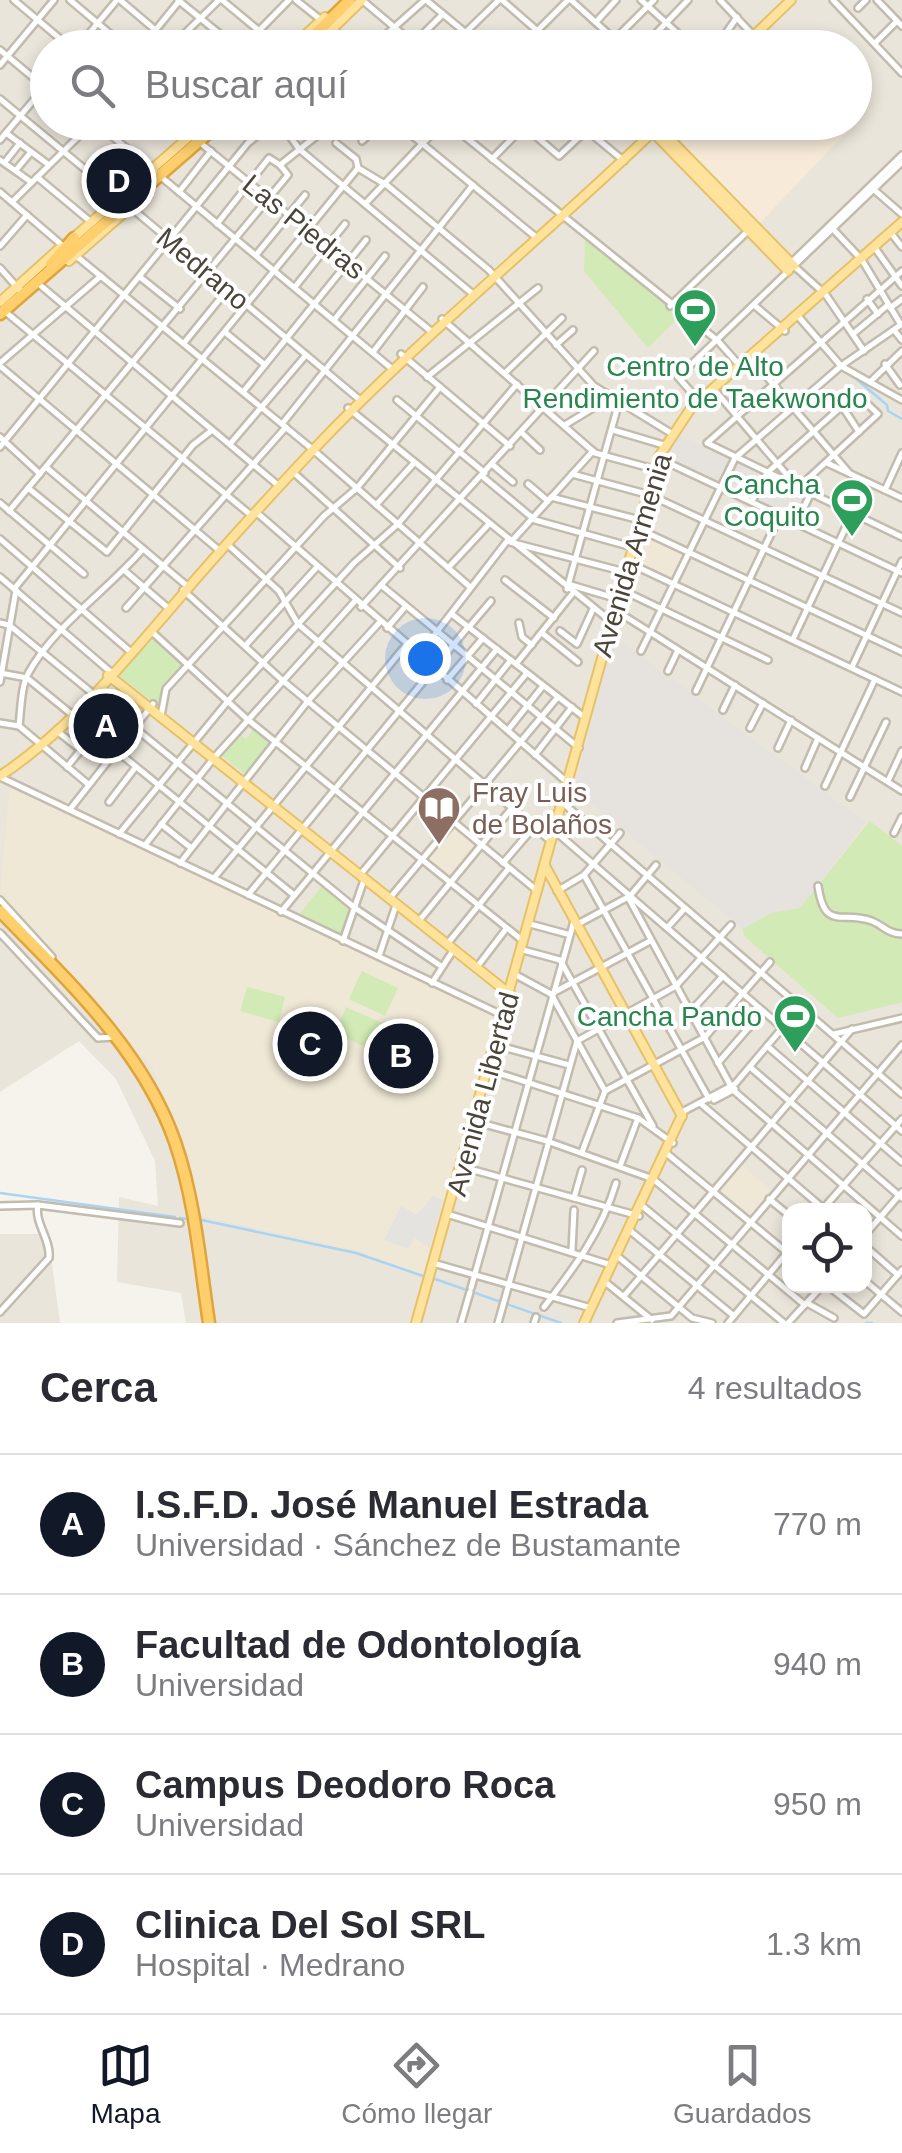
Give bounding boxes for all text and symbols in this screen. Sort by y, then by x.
search box [30,30,872,140]
icon: search [65,58,120,113]
text: Buscar aquí [145,64,348,106]
pin: D [86,144,152,218]
street label: Las Piedras [237,168,371,286]
street label: Medrano [151,222,255,316]
sports icon: Centro de Alto Rendimiento de Taekwondo [672,287,718,348]
place label: Centro de Alto Rendimiento de Taekwondo [522,351,868,414]
street label: Avenida Armenia [586,449,678,661]
place label: Cancha Coquito [723,469,820,532]
sports icon: Cancha Coquito [829,477,875,538]
your location [400,633,451,684]
pin: A [74,688,138,764]
place label: Fray Luis de Bolaños [472,777,612,840]
library icon: Fray Luis de Bolaños [416,785,462,846]
street label: Avenida Libertad [441,989,525,1199]
sports icon: Cancha Pando [772,993,818,1054]
place label: Cancha Pando [577,1001,762,1032]
pin: C [278,1006,342,1082]
pin: B [368,1018,434,1094]
map controls [782,1203,872,1293]
button: locate [782,1203,872,1293]
text: Cerca [40,1364,157,1411]
text: 4 resultados [688,1370,862,1406]
text: I.S.F.D. José Manuel Estrada [135,1484,648,1526]
text: A [61,1506,84,1542]
text: 770 m [773,1506,862,1542]
text: Universidad · Sánchez de Bustamante [135,1527,681,1563]
text: Facultad de Odontología [135,1624,580,1666]
text: B [61,1646,84,1682]
text: 940 m [773,1646,862,1682]
text: Universidad [135,1667,304,1703]
text: Campus Deodoro Roca [135,1764,555,1806]
text: C [61,1786,84,1822]
text: 950 m [773,1786,862,1822]
text: Universidad [135,1807,304,1843]
text: Clinica Del Sol SRL [135,1904,486,1946]
text: D [61,1926,84,1962]
text: 1.3 km [766,1926,862,1962]
text: Hospital · Medrano [135,1947,405,1983]
tab: Mapa [90,2038,160,2130]
tab: Cómo llegar [341,2038,492,2130]
tab: Guardados [673,2038,812,2130]

